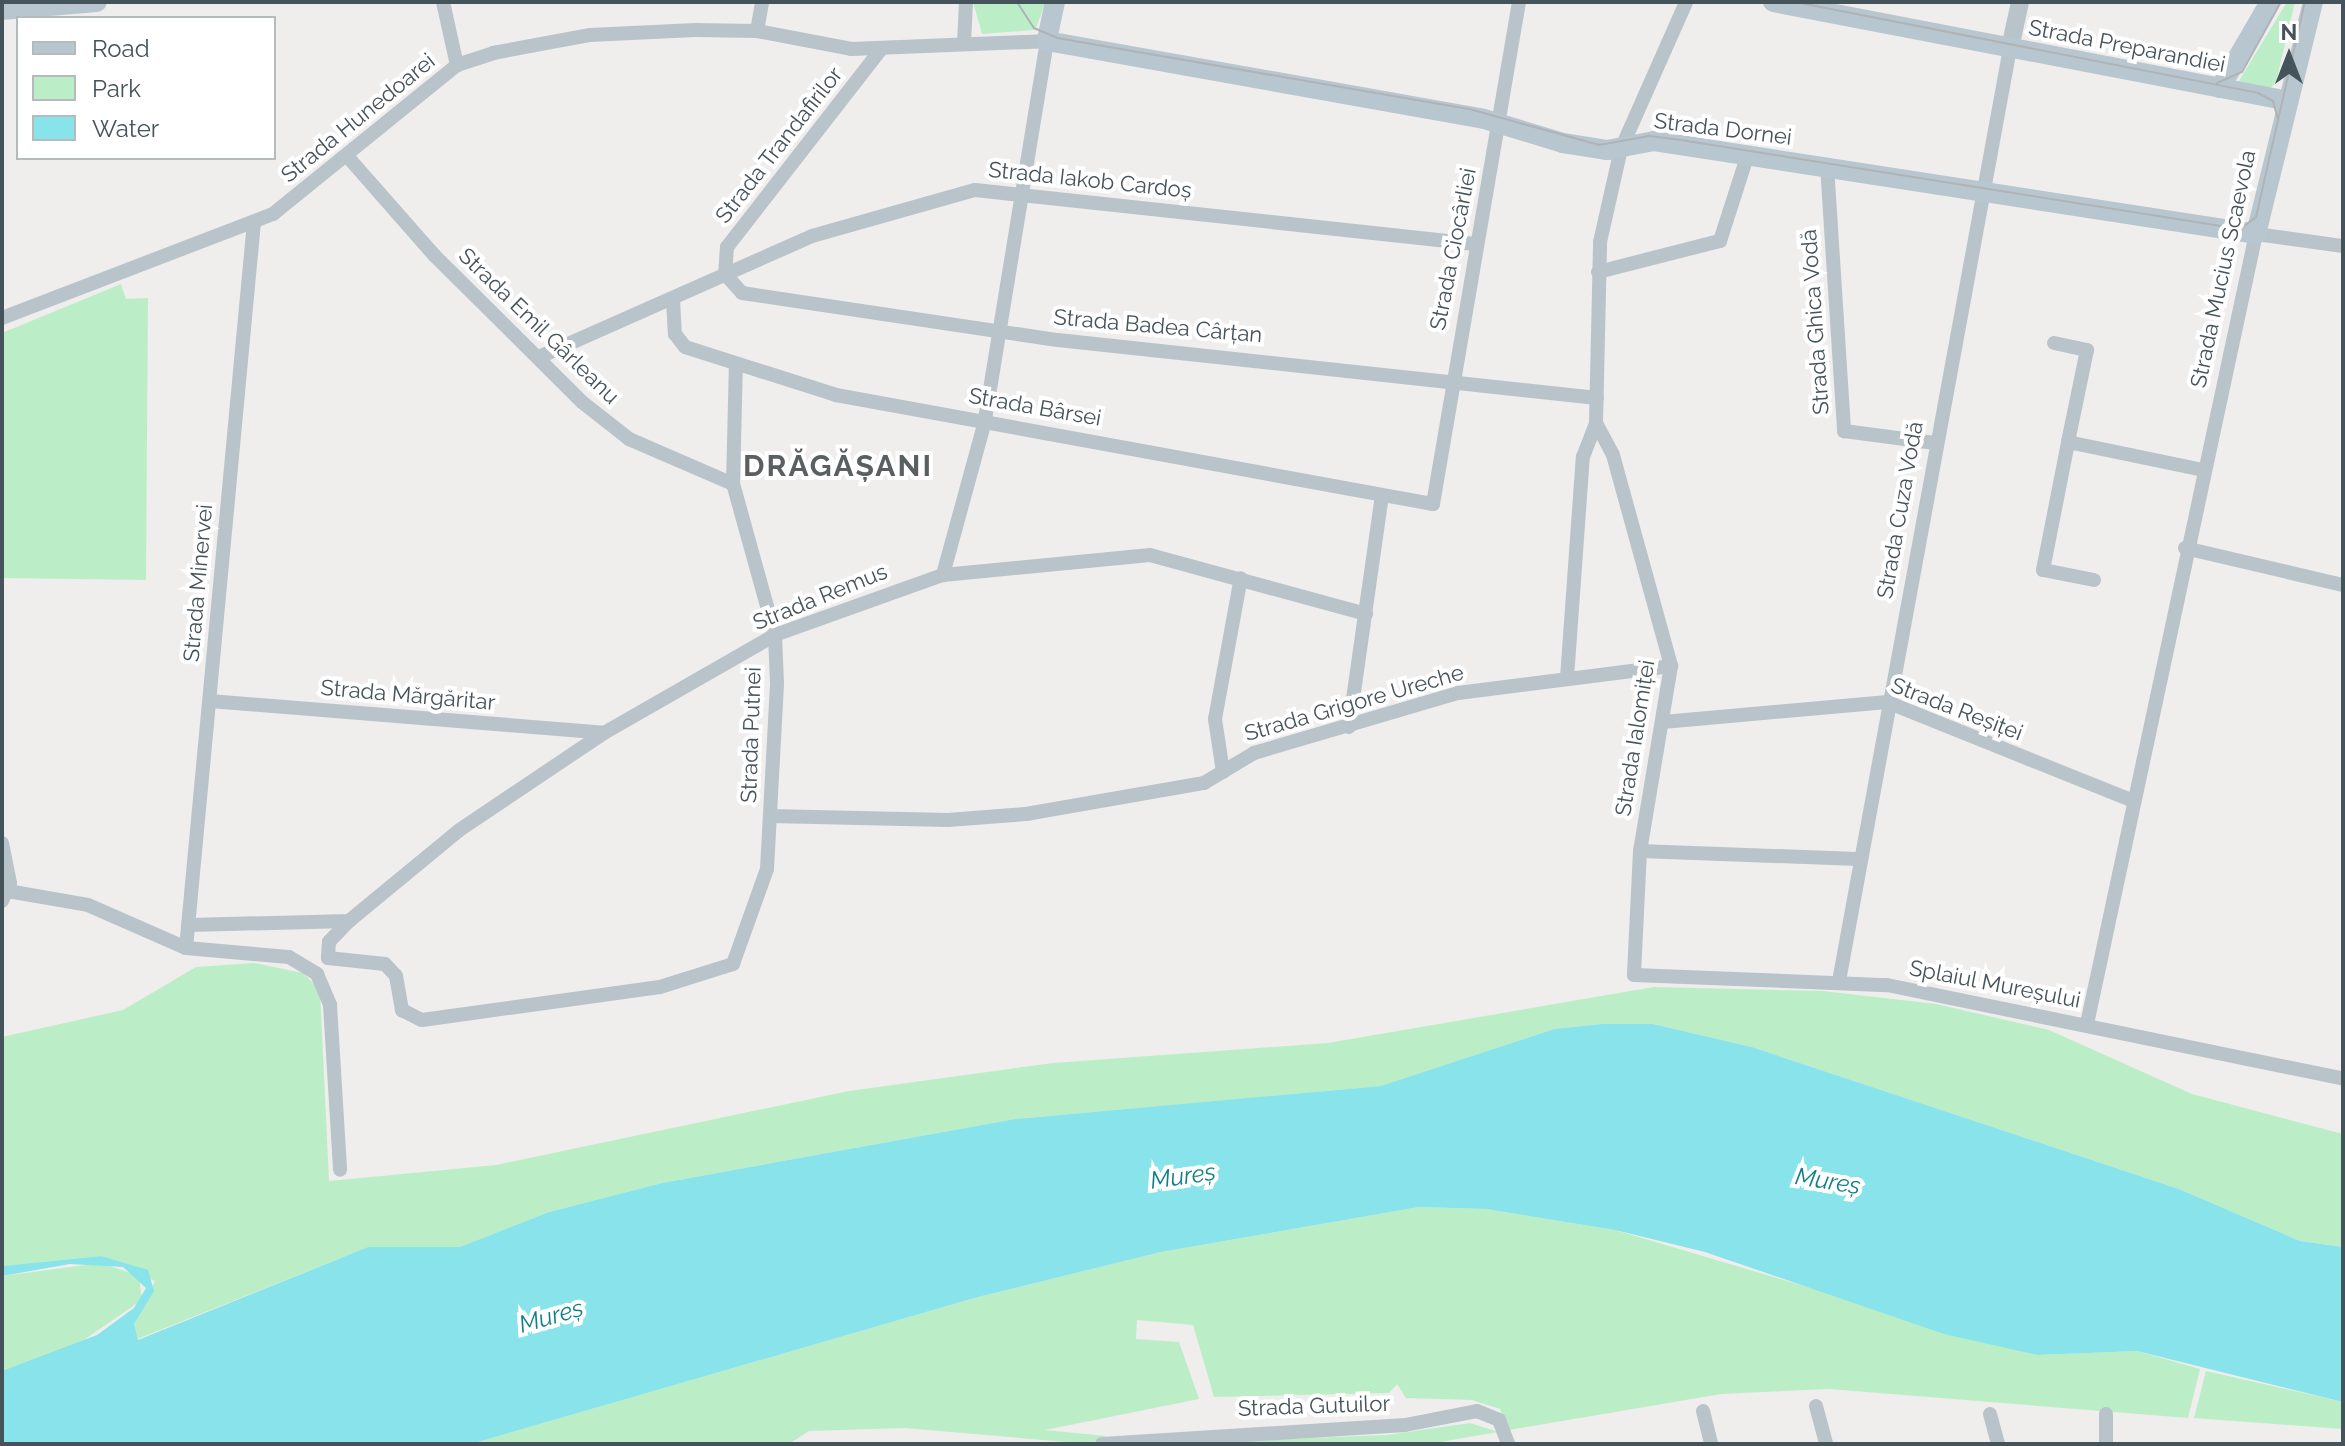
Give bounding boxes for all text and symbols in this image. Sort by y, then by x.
street label: Strada Preparandiei [2026,14,2228,78]
legend [16,16,276,160]
north arrow [2249,16,2329,96]
text: N [2281,19,2297,45]
text: Road [92,34,150,63]
street label: Strada Hunedoarei [276,48,440,188]
street label: Strada Trandafirilor [710,61,848,229]
text: Park [92,74,141,103]
street label: Strada Dornei [1653,107,1793,151]
text: Water [92,114,159,143]
street label: Strada Mucius Scaevola [2185,148,2261,390]
street label: Strada Iakob Cardoș [987,156,1193,204]
street label: Strada Ciocârliei [1424,166,1482,332]
street label: Strada Ghica Vodă [1795,228,1835,416]
street label: Strada Emil Gârleanu [453,242,625,410]
street label: Strada Badea Cârțan [1053,304,1263,348]
street label: Strada Bârsei [967,382,1103,432]
street label: Strada Cuza Vodă [1871,419,1929,601]
district label: DRĂGĂȘANI [743,448,933,484]
street label: Strada Minervei [178,503,218,663]
street label: Strada Remus [749,558,891,636]
street label: Strada Ialomiței [1610,658,1660,818]
street label: Strada Grigore Ureche [1241,659,1467,747]
street label: Strada Putnei [735,667,767,803]
street label: Strada Reșiței [1888,672,2026,746]
street label: Strada Mărgăritar [320,674,496,716]
street label: Splaiul Mureșului [1907,954,2083,1014]
water label: Mureș [1148,1157,1218,1195]
water label: Mureș [1793,1162,1863,1200]
water label: Mureș [515,1293,587,1339]
street label: Strada Gutuilor [1237,1390,1391,1422]

